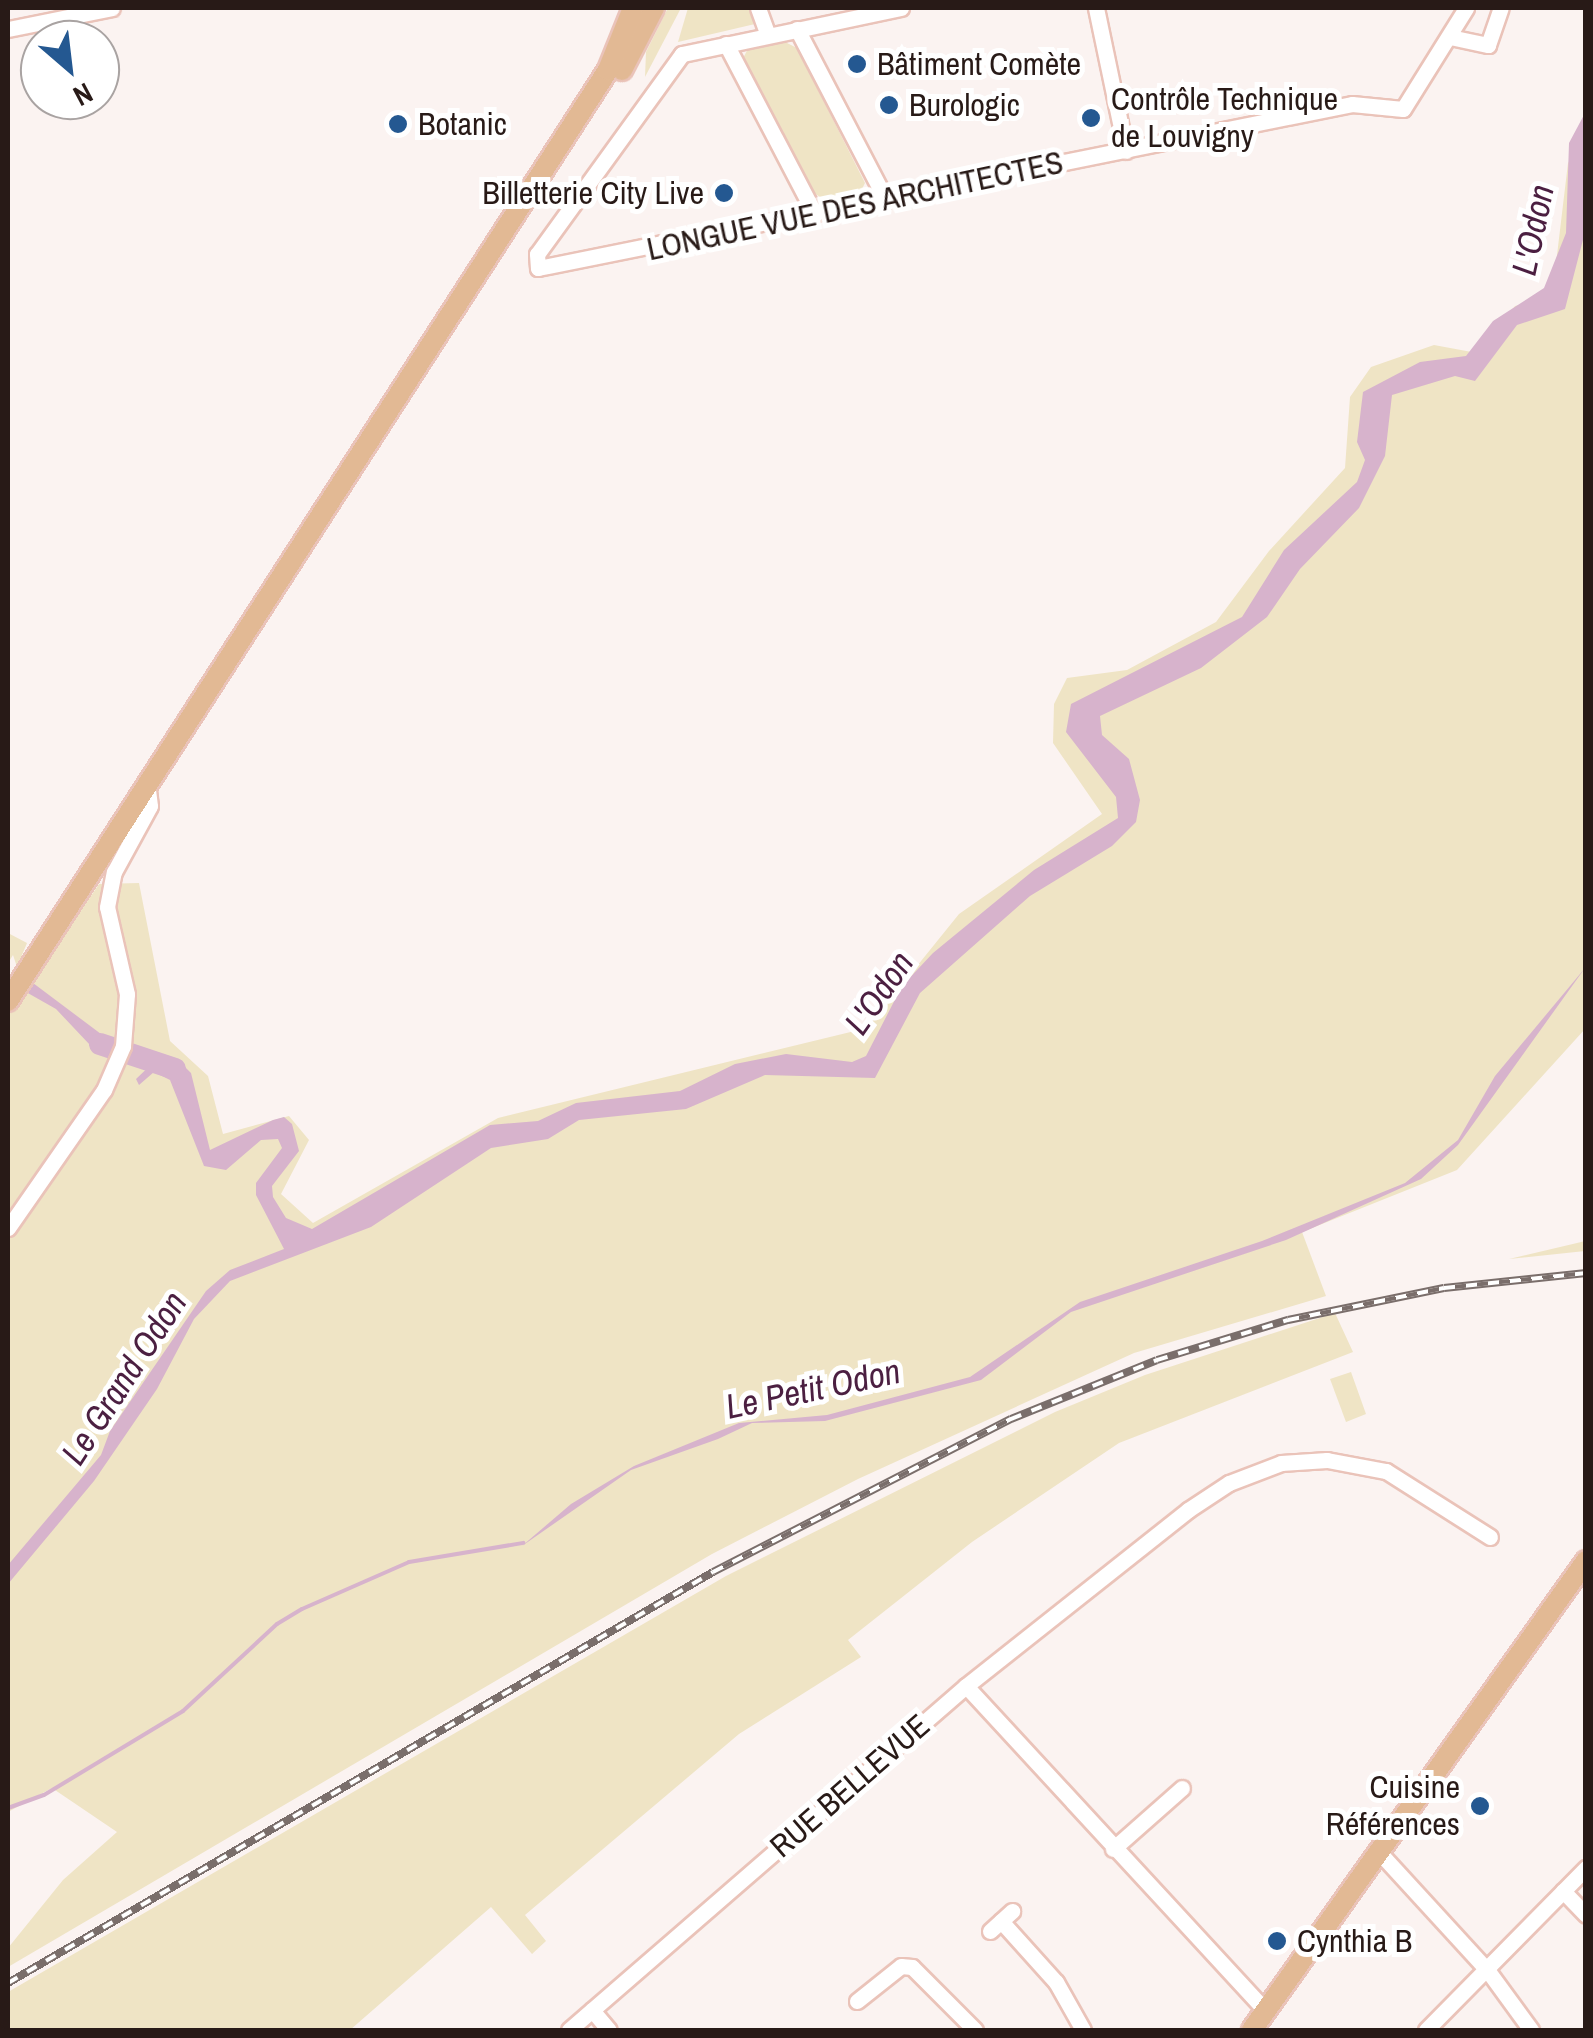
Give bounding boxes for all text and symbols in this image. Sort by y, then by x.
north arrow [20,20,120,120]
place label: Bâtiment Comète [877,45,1081,83]
marker: Bâtiment Comète [846,53,868,75]
text: N [67,74,99,115]
place label: Contrôle Technique de Louvigny [1111,81,1339,156]
place label: Burologic [909,86,1020,124]
marker: Burologic [878,94,900,116]
place label: Botanic [418,105,507,143]
marker: Contrôle Technique de Louvigny [1080,107,1102,129]
marker: Botanic [387,113,409,135]
street label: LONGUE VUE DES ARCHITECTES [643,143,1067,269]
place label: Billetterie City Live [482,174,704,212]
water label: L'Odon [1503,181,1563,279]
marker: Billetterie City Live [713,182,735,204]
water label: L'Odon [836,943,922,1043]
water label: Le Grand Odon [53,1284,195,1472]
water label: Le Petit Odon [722,1350,904,1428]
street label: RUE BELLEVUE [763,1706,937,1866]
place label: Cuisine Références [1326,1769,1460,1844]
marker: Cuisine Références [1469,1795,1491,1817]
place label: Cynthia B [1297,1922,1412,1960]
marker: Cynthia B [1266,1930,1288,1952]

